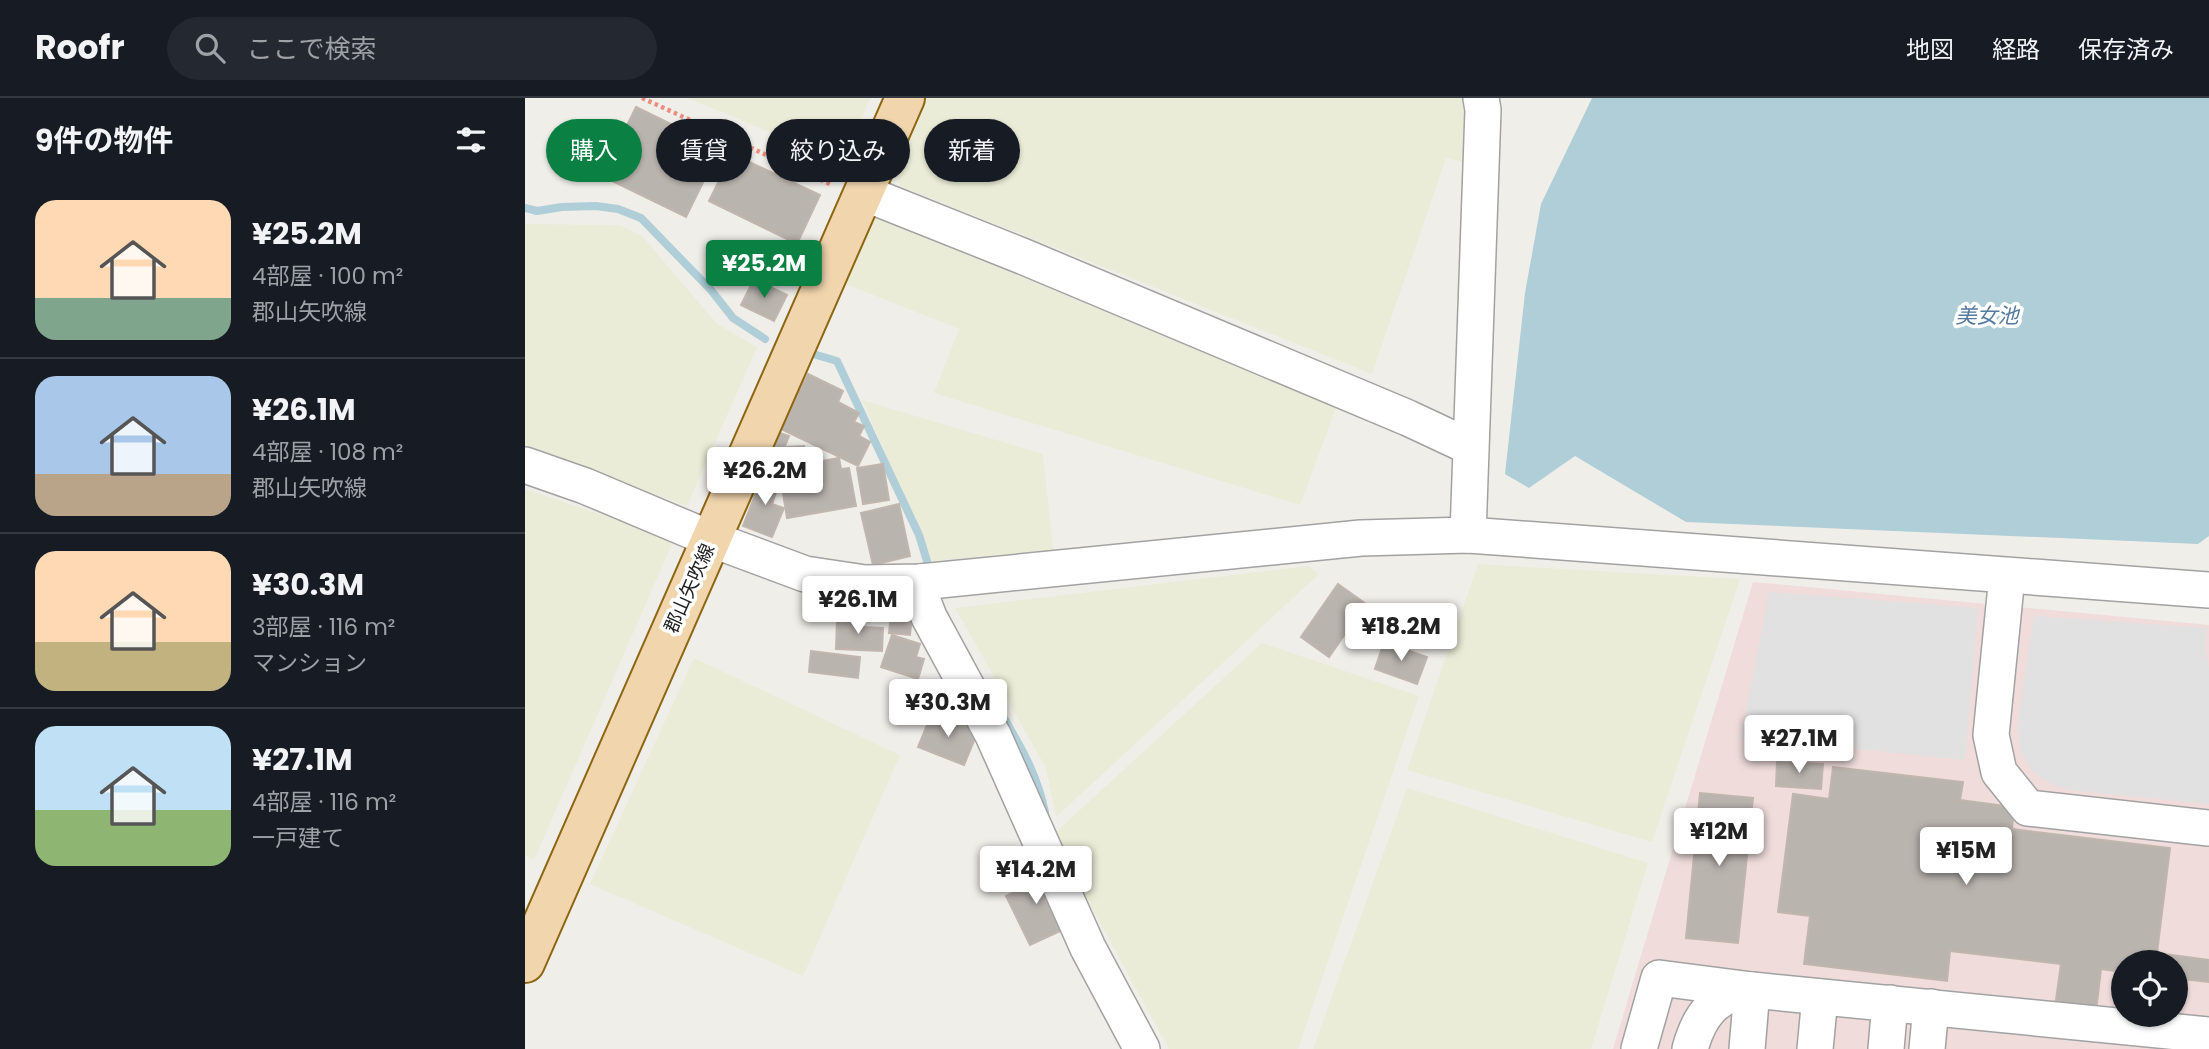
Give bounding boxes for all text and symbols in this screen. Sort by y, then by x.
search box [167,17,657,80]
text: Roofr [35,24,125,71]
icon: search [191,29,229,67]
text: ここで検索 [247,31,377,67]
text: 地図 [1906,33,1954,66]
text: 経路 [1992,33,2040,66]
text: 保存済み [2078,33,2174,66]
text: 9件の物件 [35,119,173,162]
chip: 購入 [546,119,642,182]
chip: 賃貸 [656,119,752,182]
chip: 絞り込み [766,119,910,182]
chip: 新着 [924,119,1020,182]
icon: filters [452,121,490,159]
text: ¥25.2M [252,212,362,255]
icon: home [91,228,175,312]
pin: ¥25.2M [707,240,821,300]
text: ¥25.2M [722,247,806,279]
text: 4部屋 · 100 m² [252,260,403,292]
text: 郡山矢吹線 [252,296,367,328]
water label: 美女池 [1956,301,2020,330]
text: ¥26.1M [252,388,356,431]
icon: home [91,404,175,488]
text: 4部屋 · 108 m² [252,436,403,468]
pin: ¥26.2M [708,448,822,507]
text: ¥26.2M [723,454,807,486]
text: 郡山矢吹線 [252,472,367,504]
street label: 郡山矢吹線 [658,539,721,637]
text: ¥30.3M [252,563,364,606]
pin: ¥26.1M [801,576,915,636]
icon: home [91,579,175,663]
text: ¥26.1M [818,583,898,615]
pin: ¥18.2M [1344,603,1458,663]
text: ¥18.2M [1361,610,1441,642]
text: 3部屋 · 116 m² [252,611,395,643]
text: マンション [252,647,367,679]
pin: ¥30.3M [891,680,1005,739]
text: ¥30.3M [905,686,991,718]
pin: ¥27.1M [1742,716,1856,775]
text: ¥27.1M [1760,722,1838,754]
text: ¥27.1M [252,738,353,781]
icon: home [91,754,175,838]
text: 4部屋 · 116 m² [252,786,396,818]
pin: ¥12M [1678,808,1760,868]
text: ¥12M [1690,815,1748,847]
text: 一戸建て [252,822,344,854]
pin: ¥15M [1925,828,2007,887]
text: ¥15M [1936,834,1996,866]
pin: ¥14.2M [979,846,1093,906]
text: ¥14.2M [996,853,1076,885]
map controls [2111,950,2188,1027]
button: locate [2111,950,2188,1027]

